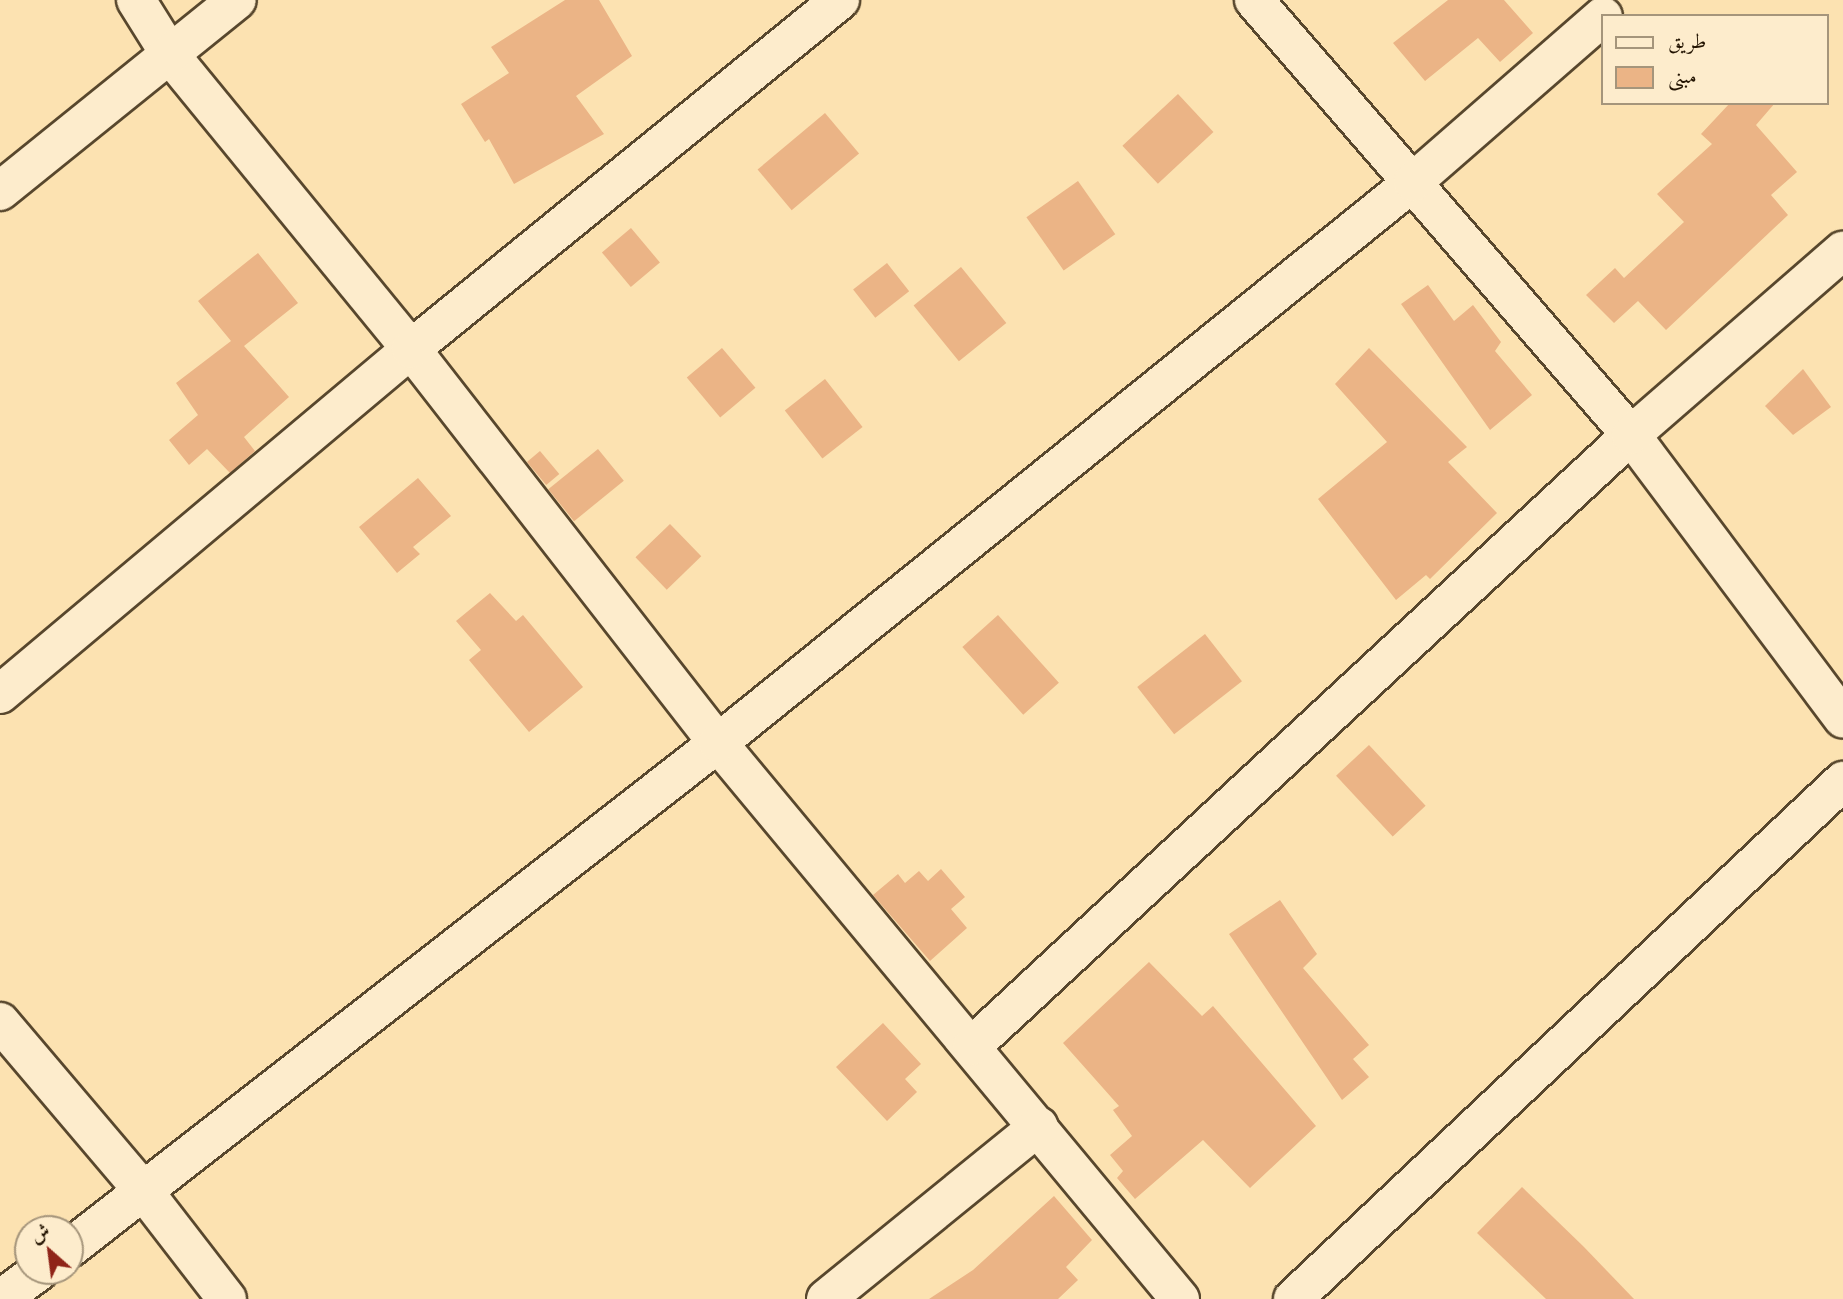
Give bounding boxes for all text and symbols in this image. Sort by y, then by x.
legend [1602,14,1829,105]
text: طريق [1668,29,1706,55]
text: مبنى [1668,64,1697,90]
north arrow [14,1215,84,1285]
text: ش [26,1218,54,1248]

